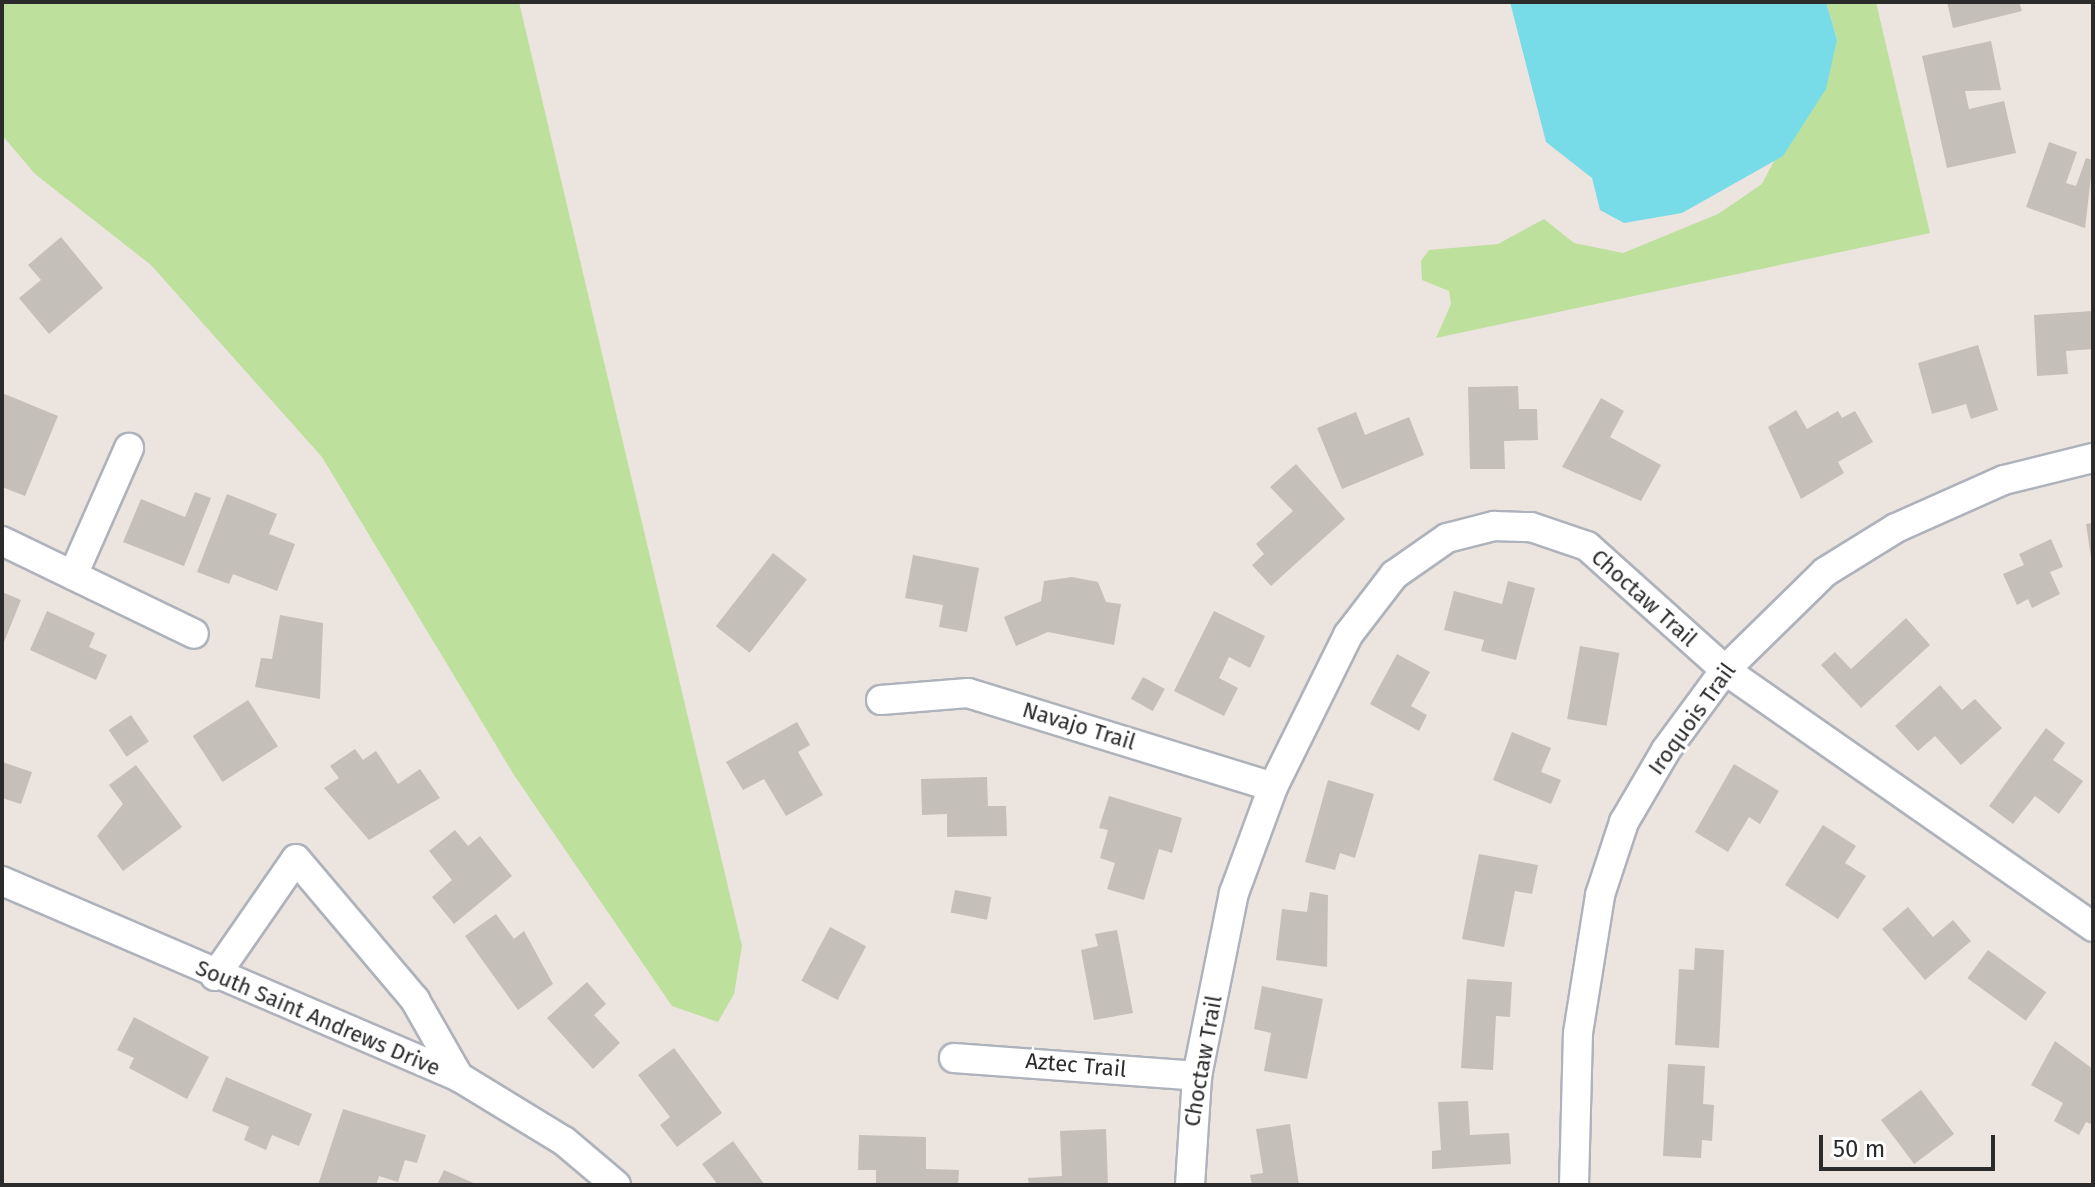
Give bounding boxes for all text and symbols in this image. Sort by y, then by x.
street label: Choctaw Trail [1586,544,1702,652]
street label: Iroquois Trail [1643,658,1741,780]
street label: Navajo Trail [1019,696,1139,756]
street label: South Saint Andrews Drive [192,954,444,1082]
street label: Choctaw Trail [1178,993,1228,1129]
street label: Aztec Trail [1024,1047,1128,1083]
scale bar [1823,1119,1999,1169]
text: 50 m [1833,1135,1885,1163]

